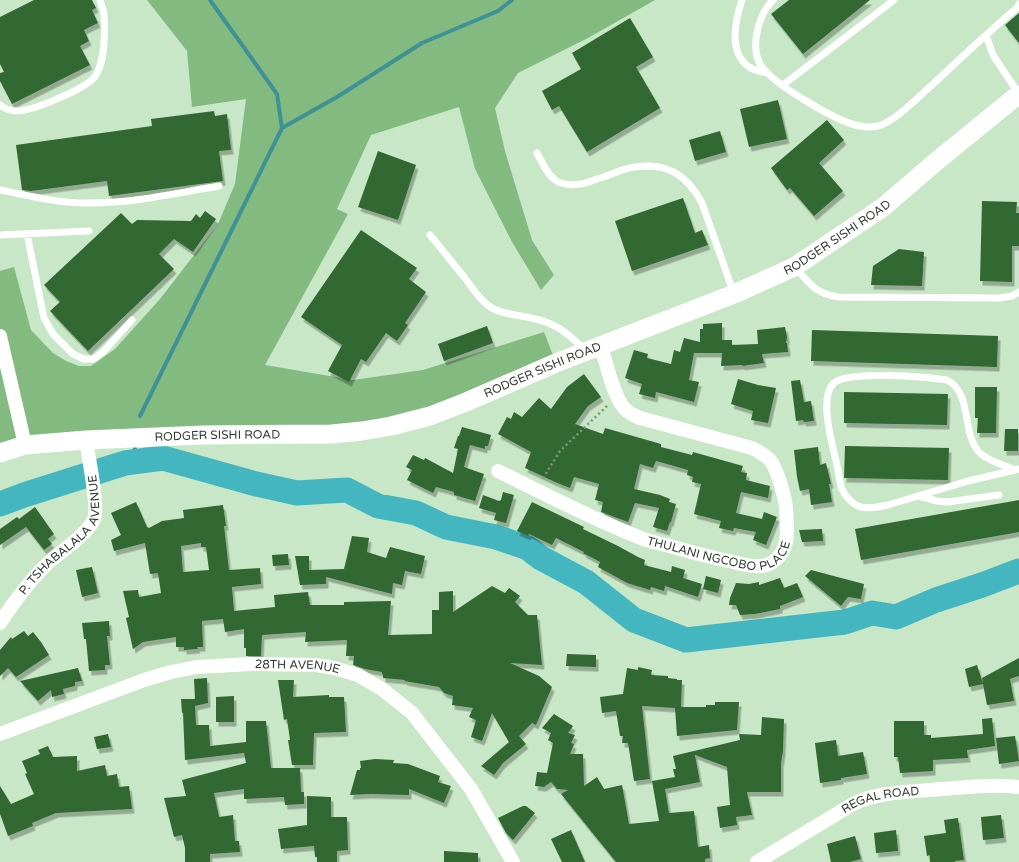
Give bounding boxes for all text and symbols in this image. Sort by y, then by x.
street label: RODGER SISHI ROAD [781,197,893,278]
street label: RODGER SISHI ROAD [482,339,603,400]
street label: RODGER SISHI ROAD [154,427,280,444]
street label: P. TSHABALALA AVENUE [16,474,102,597]
street label: THULANI NGCOBO PLACE [637,528,791,546]
text: THULANI NGCOBO PLACE [645,534,793,573]
street label: 28TH AVENUE [255,657,342,676]
street label: REGAL ROAD [839,784,920,816]

